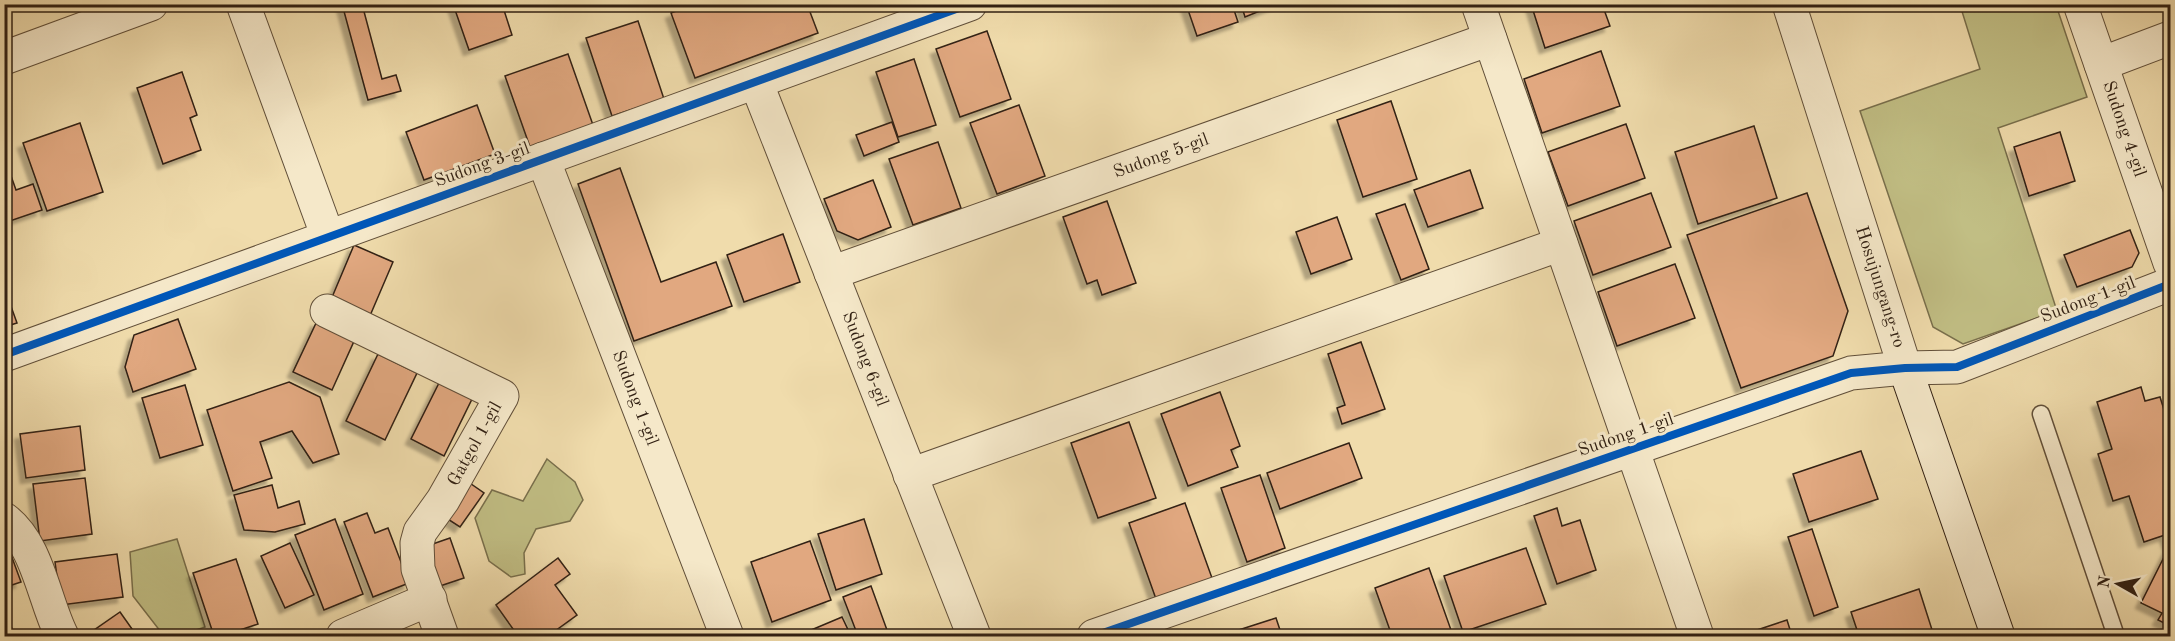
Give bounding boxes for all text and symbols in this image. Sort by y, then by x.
street label: Sudong 4-gil [2099,79,2149,179]
street label: Sudong 5-gil [1111,130,1211,182]
street label: Sudong 3-gil [432,139,532,191]
street label: Hosujungang-ro [1852,224,1908,350]
street label: Sudong 1-gil [2038,274,2138,326]
street label: Sudong 6-gil [839,309,891,409]
street label: Sudong 1-gil [609,348,661,448]
street label: Gatgol 1-gil [445,399,506,489]
street label: Sudong 1-gil [1576,410,1676,460]
north arrow [2088,554,2148,614]
text: N [2096,574,2114,589]

